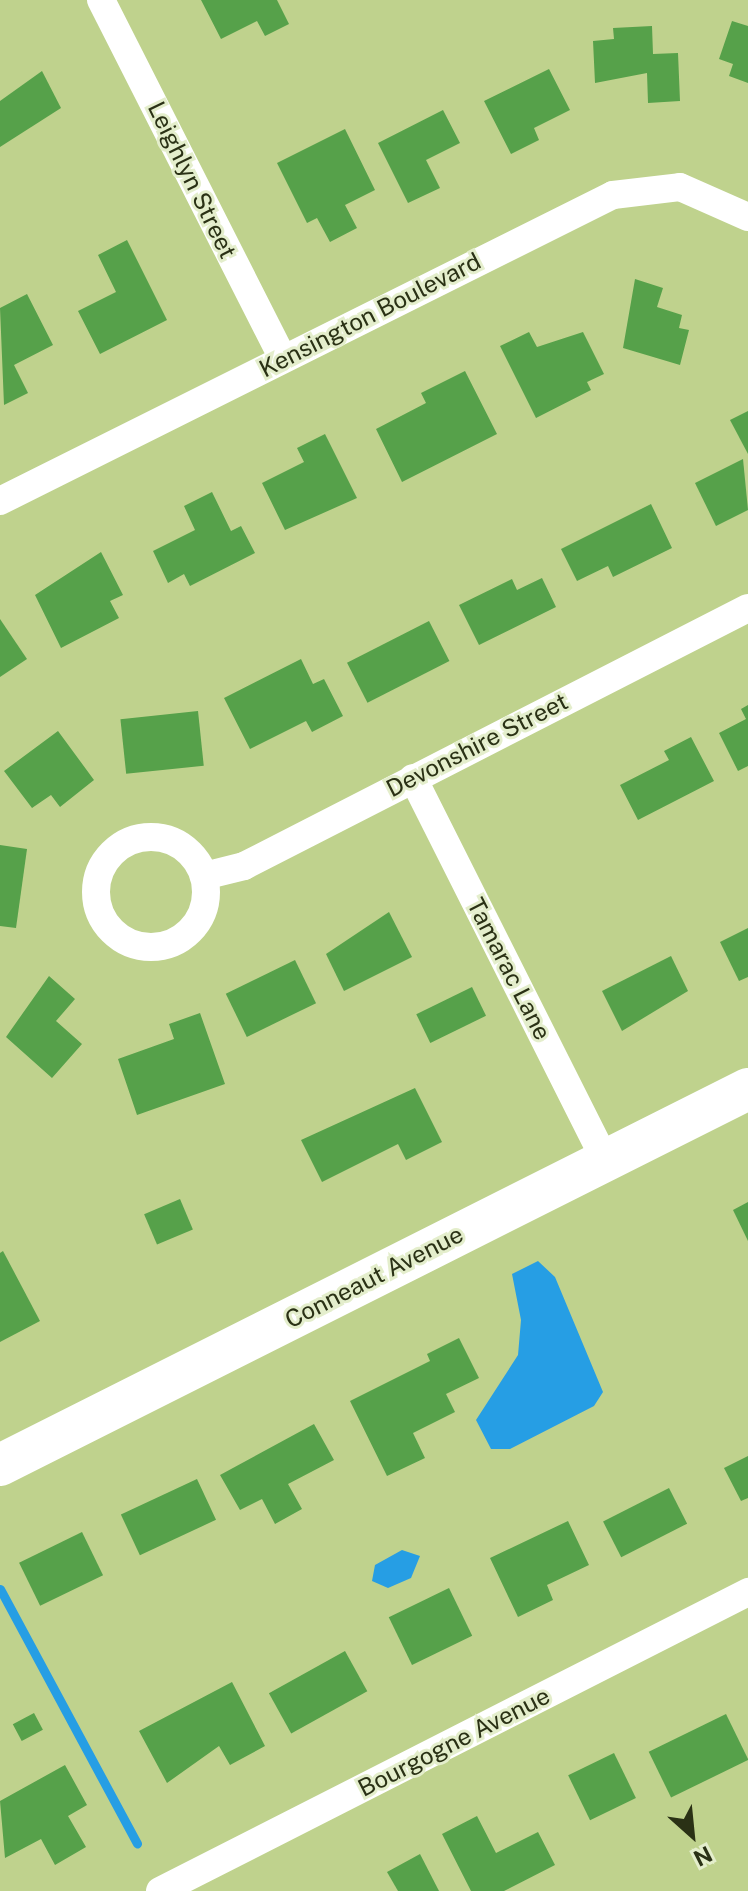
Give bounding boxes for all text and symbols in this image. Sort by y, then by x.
street label: Leighlyn Street [142,97,242,263]
street label: Kensington Boulevard [254,247,486,383]
street label: Devonshire Street [381,687,573,803]
street label: Tamarac Lane [461,893,557,1045]
street label: Conneaut Avenue [280,1220,468,1334]
street label: Bourgogne Avenue [353,1681,555,1803]
north arrow [652,1795,732,1875]
text: N [689,1841,716,1872]

